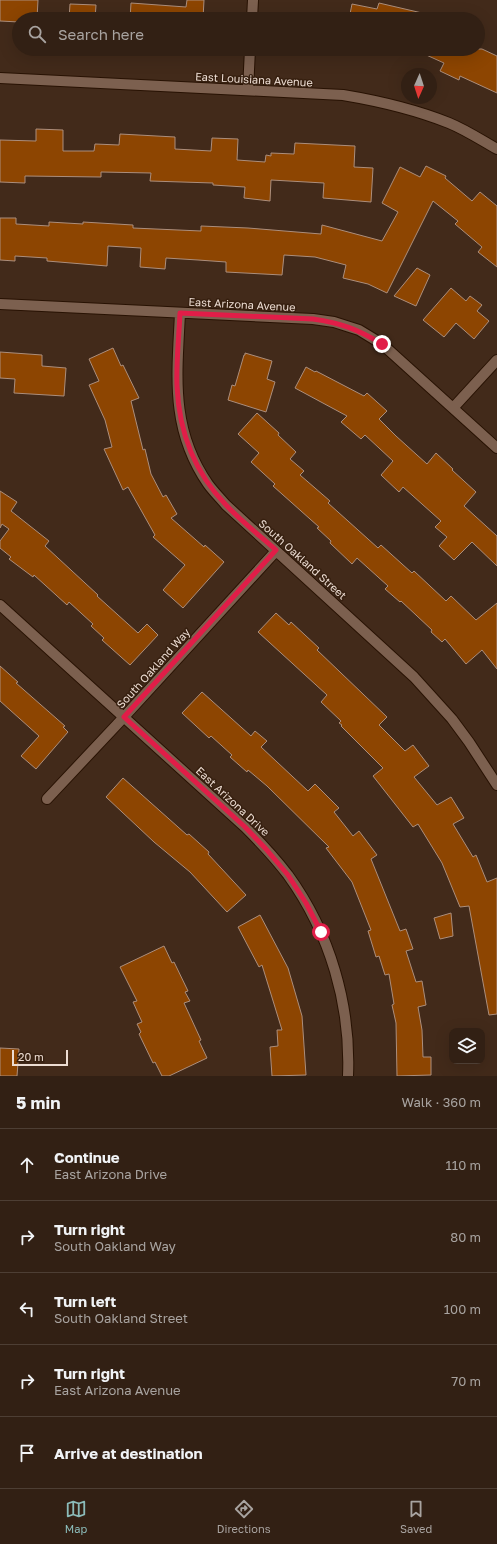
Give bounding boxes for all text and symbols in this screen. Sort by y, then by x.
search box [12,12,485,56]
icon: search [26,23,48,45]
text: Search here [58,25,144,43]
north arrow [401,68,437,104]
street label: East Louisiana Avenue [195,69,313,89]
street label: East Arizona Avenue [188,295,296,313]
route end [373,335,391,353]
street label: South Oakland Street [257,516,349,602]
street label: South Oakland Way [114,625,192,711]
street label: East Arizona Drive [194,764,272,838]
route start [312,923,330,941]
map controls [449,1028,485,1064]
button: layers [449,1028,485,1064]
scale bar [12,1048,68,1067]
text: 20 m [18,1050,44,1063]
text: 5 min [16,1092,60,1113]
text: Walk · 360 m [402,1094,481,1110]
text: Continue [54,1148,120,1166]
icon: ahead [16,1154,38,1176]
text: 110 m [446,1157,481,1173]
text: East Arizona Drive [54,1166,167,1182]
text: Turn right [54,1220,125,1238]
icon: right [16,1226,38,1248]
text: 80 m [450,1229,481,1245]
text: South Oakland Way [54,1238,176,1254]
text: Turn left [54,1292,116,1310]
icon: left [16,1298,38,1320]
text: 100 m [444,1301,481,1317]
text: South Oakland Street [54,1310,188,1326]
text: Turn right [54,1364,125,1382]
icon: right [16,1370,38,1392]
text: 70 m [451,1373,481,1389]
text: East Arizona Avenue [54,1382,181,1398]
icon: arrive [16,1442,38,1464]
text: Arrive at destination [54,1444,203,1462]
tab: Map [65,1498,87,1535]
tab: Directions [217,1498,271,1535]
tab: Saved [400,1498,432,1535]

